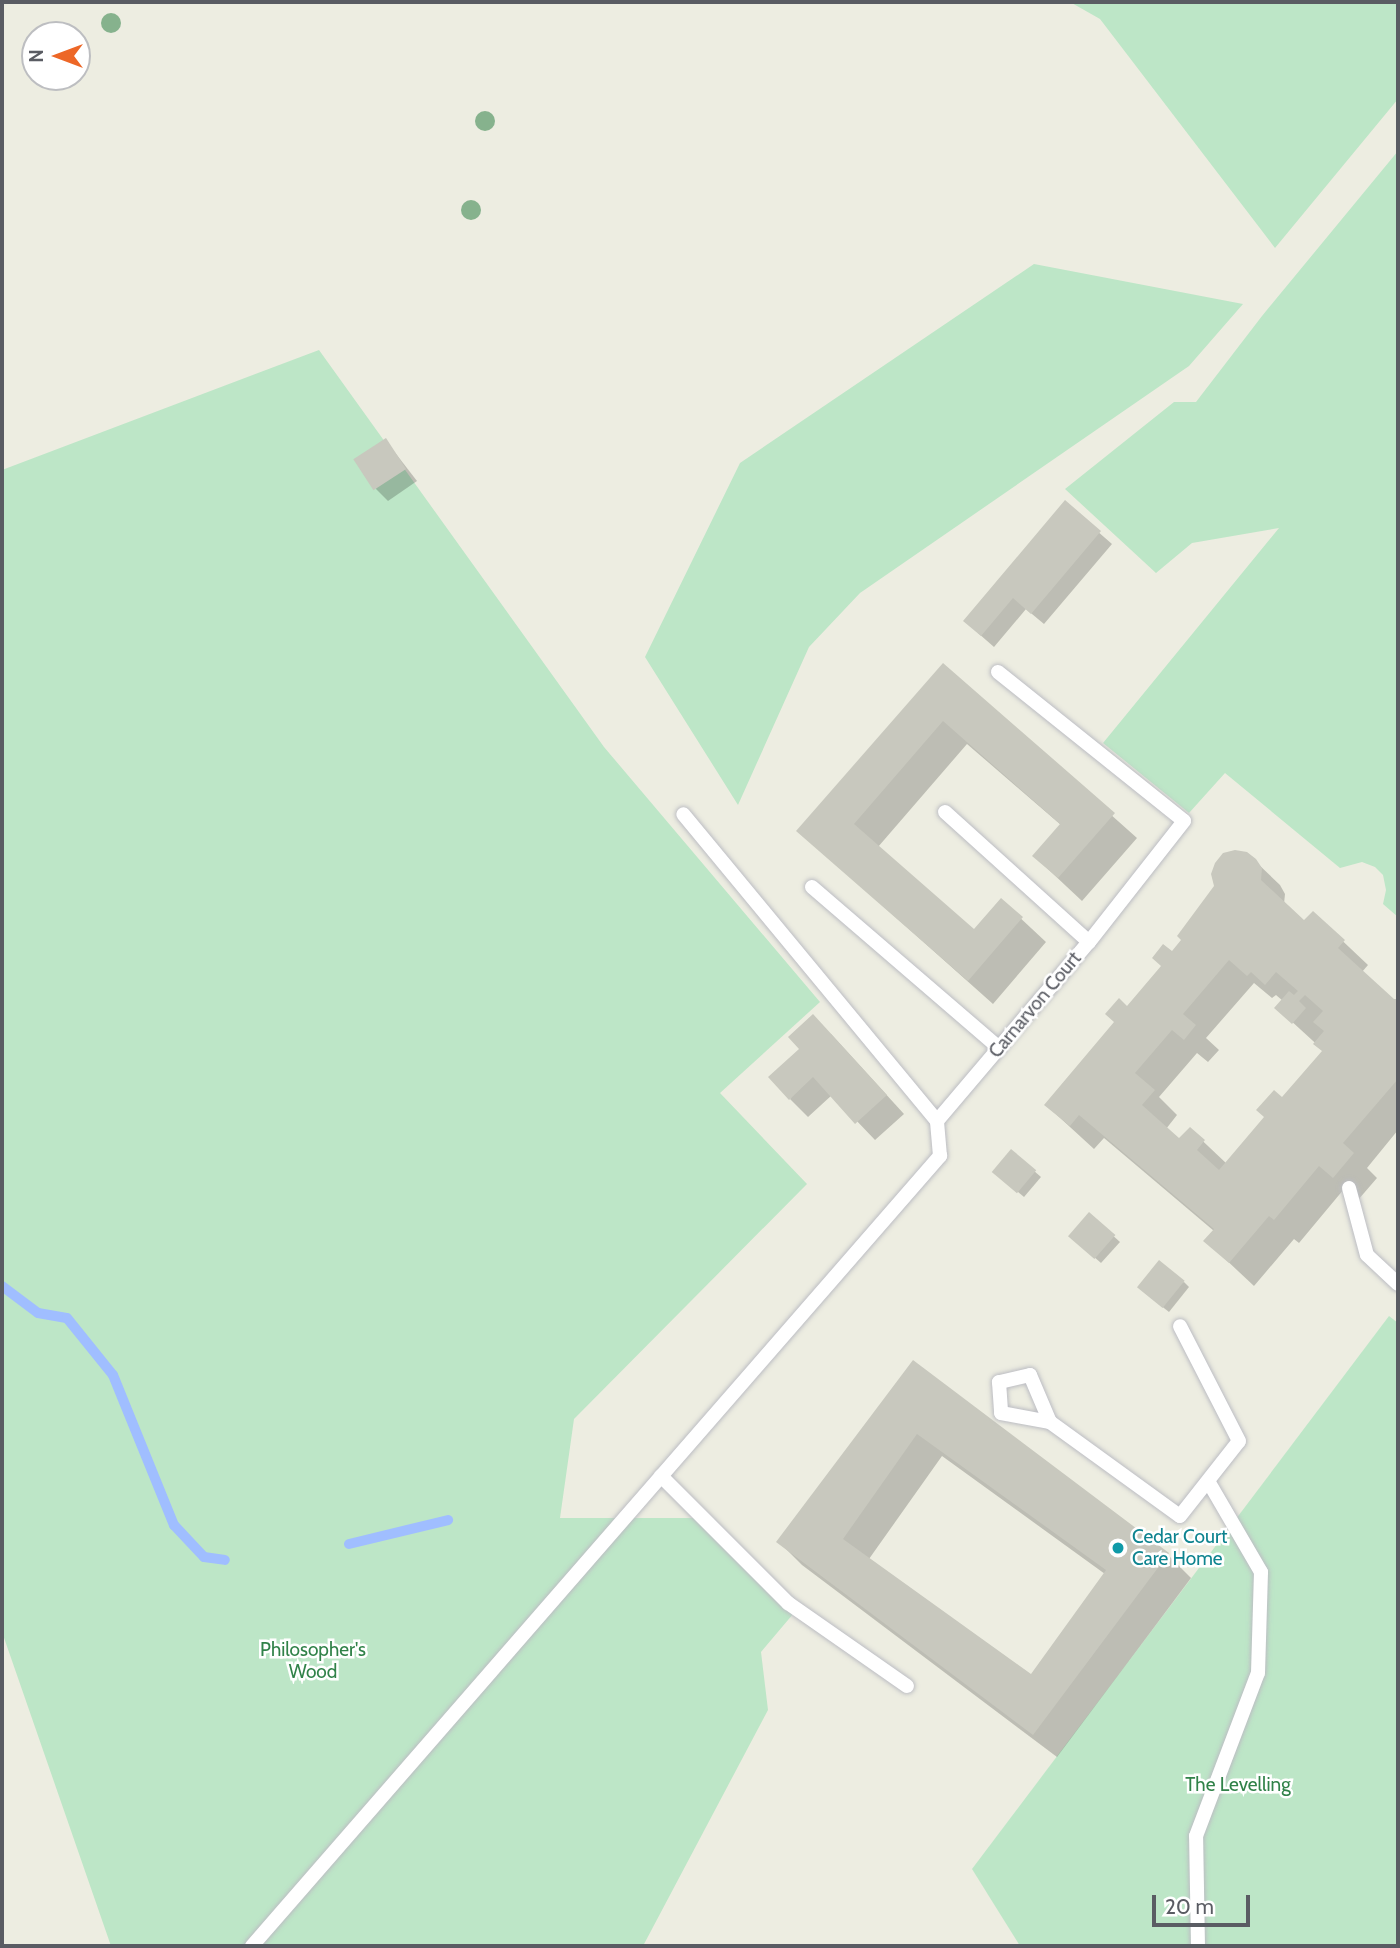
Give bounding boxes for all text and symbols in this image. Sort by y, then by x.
north arrow [21,21,91,91]
text: N [25,49,48,63]
street label: Carnarvon Court [984,947,1086,1063]
place label: Cedar Court Care Home [1132,1526,1227,1570]
marker: Cedar Court Care Home [1110,1540,1126,1556]
park label: Philosopher's Wood [260,1639,366,1683]
park label: The Levelling [1185,1774,1291,1796]
scale bar [1155,1882,1253,1926]
text: 20 m [1165,1894,1214,1919]

